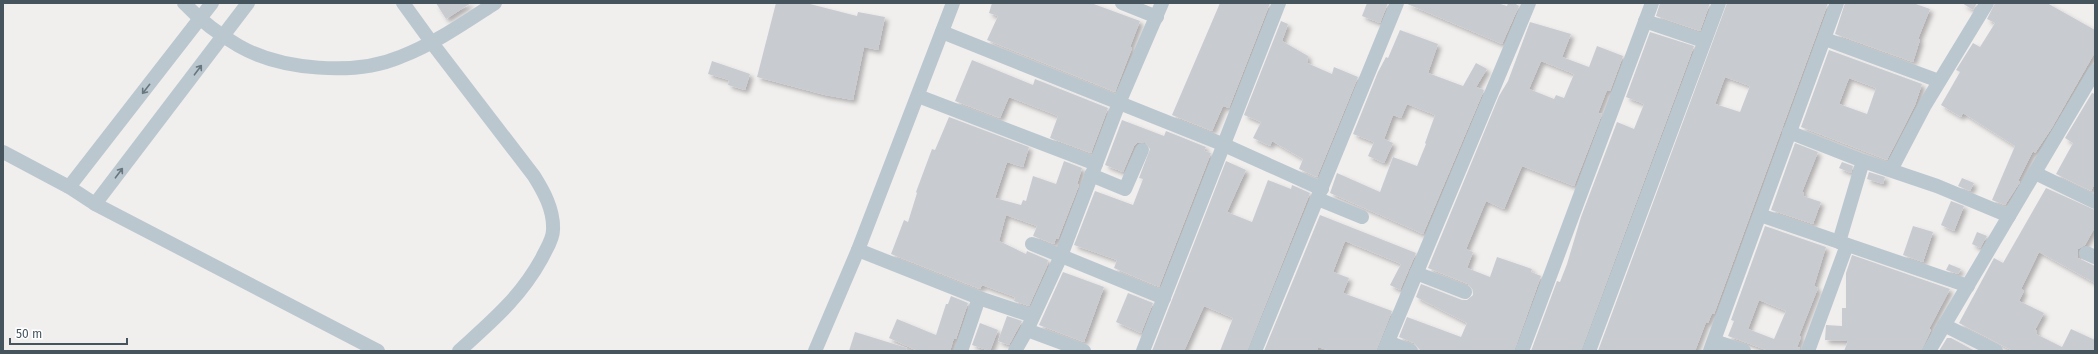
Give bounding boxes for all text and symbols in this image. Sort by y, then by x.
one-way arrow [194,64,202,75]
one-way arrow [141,84,150,95]
one-way arrow [115,167,123,178]
scale bar [10,320,127,346]
text: 50 m [16,327,42,341]

